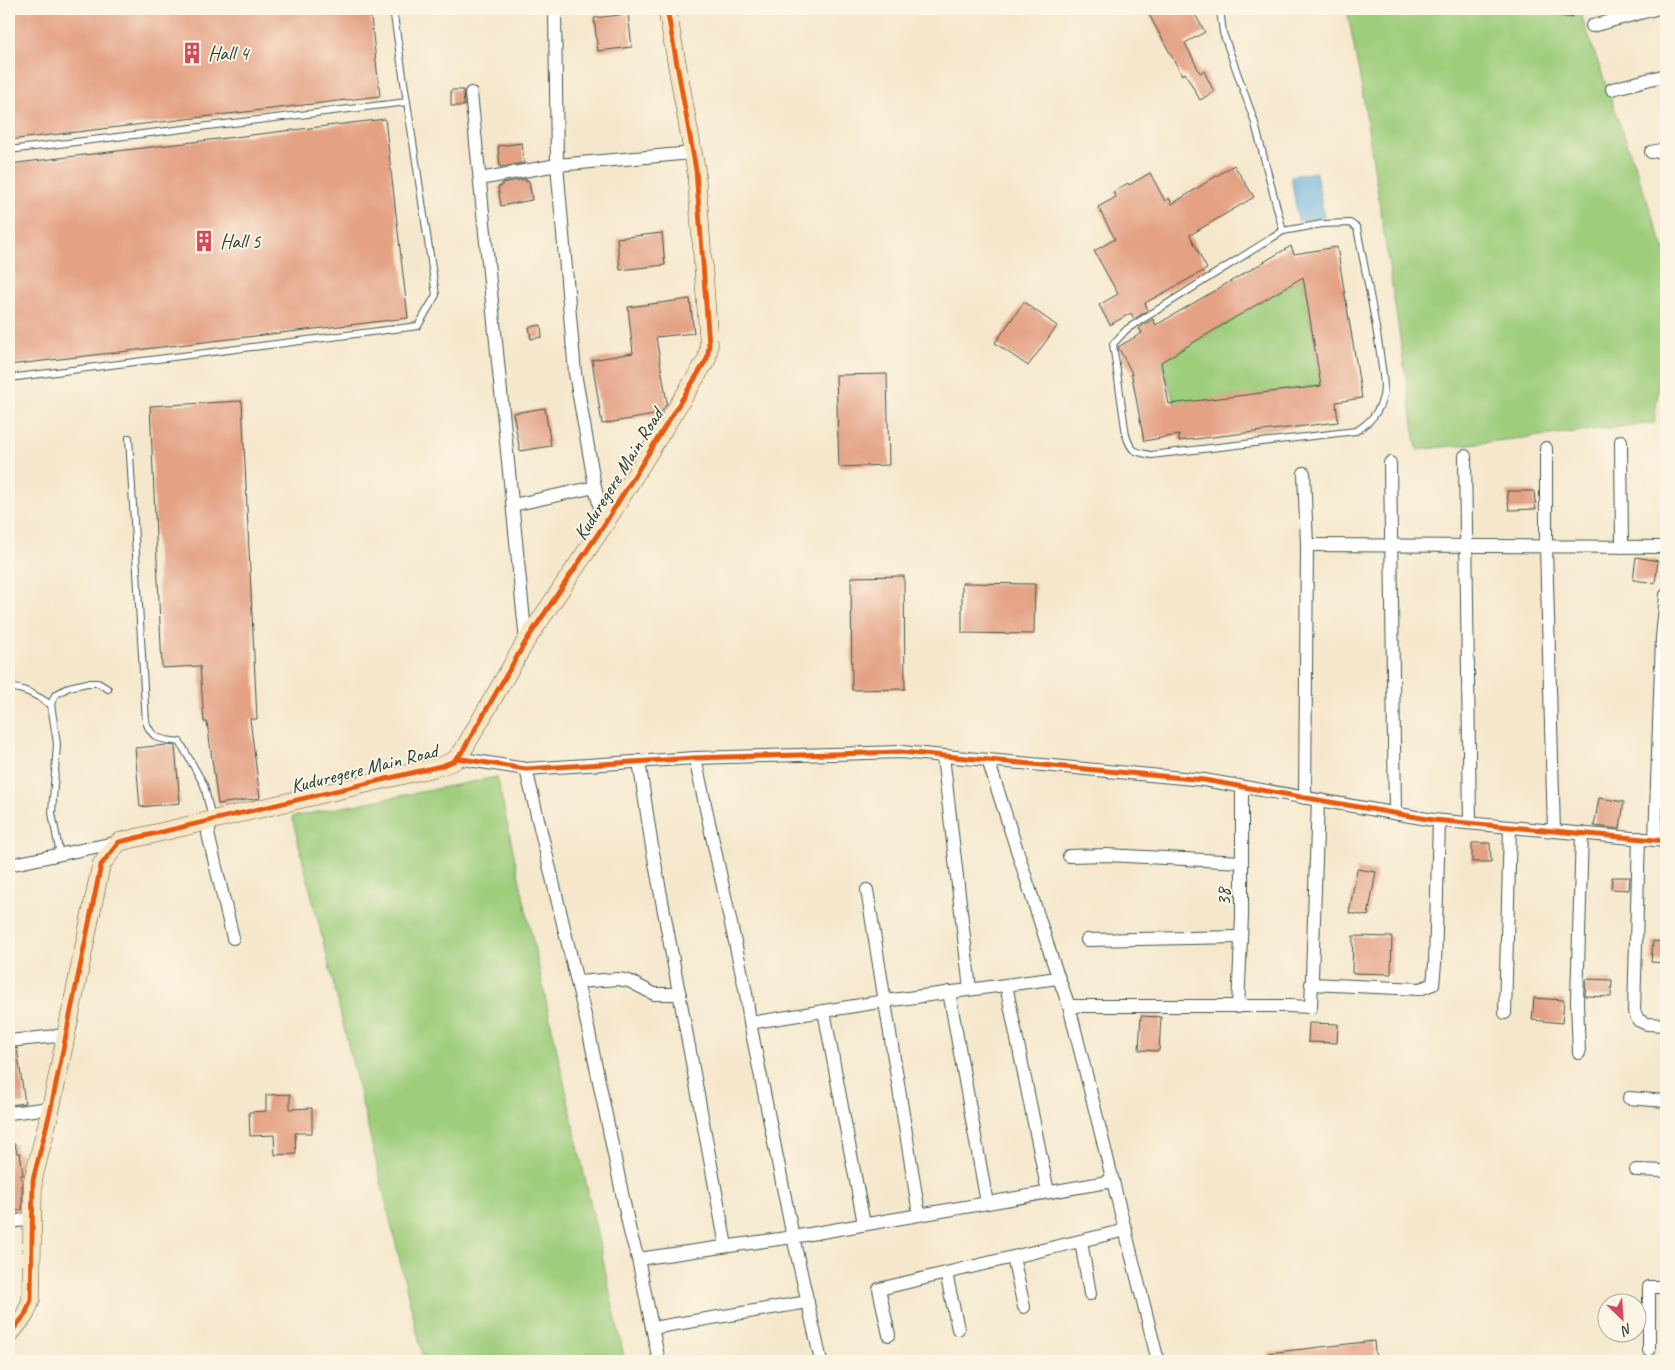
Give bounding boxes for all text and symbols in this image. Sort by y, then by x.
building icon: Hall 4 [179,40,205,66]
place label: Hall 4 [208,41,251,66]
building icon: Hall 5 [191,228,217,254]
place label: Hall 5 [220,229,262,254]
street label: Kuduregere Main Road [568,401,671,545]
street label: Kuduregere Main Road [288,737,443,799]
street label: 38 [1211,886,1236,906]
north arrow [1598,1292,1648,1342]
text: N [1618,1320,1635,1340]

